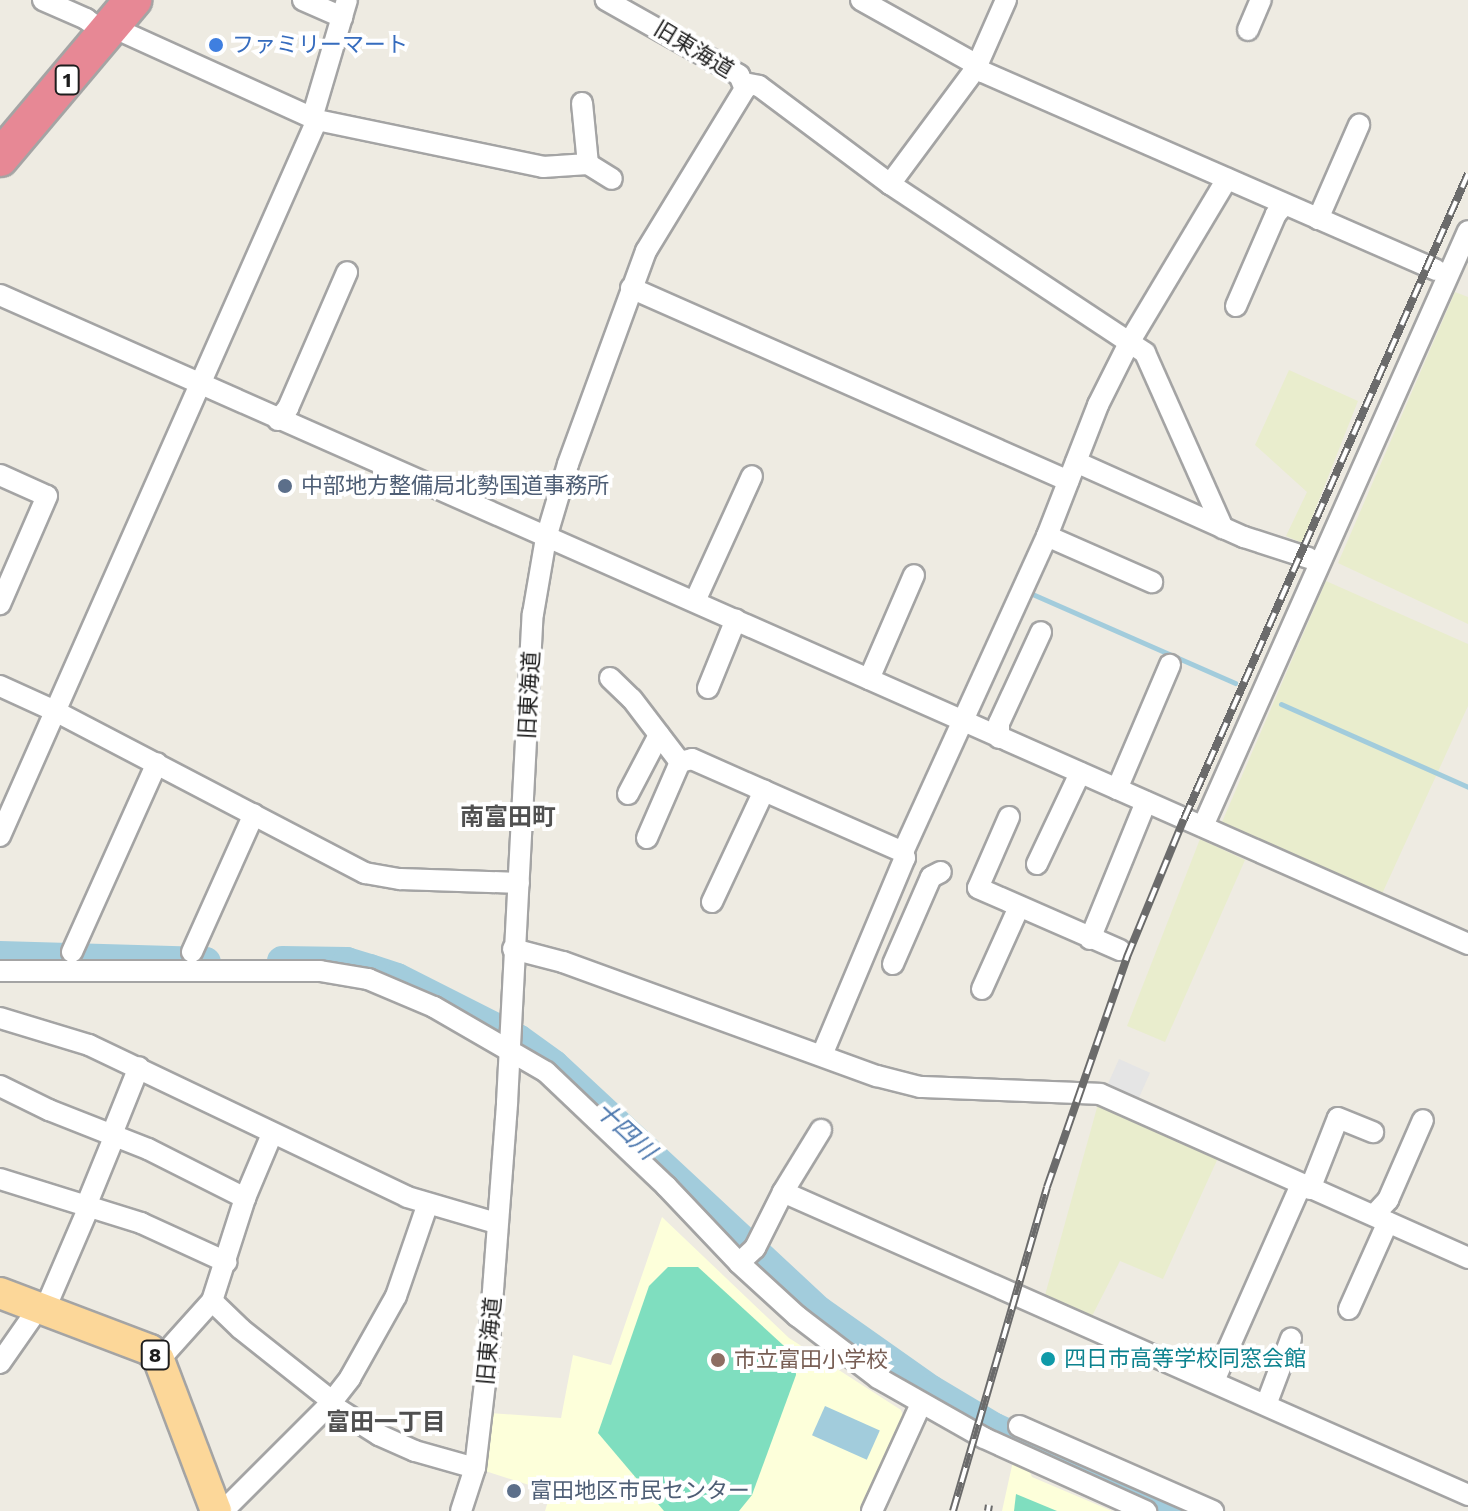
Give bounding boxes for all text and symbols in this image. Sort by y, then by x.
street label: 旧東海道 [649,15,739,83]
place label: ファミリーマート [232,32,408,58]
marker: ファミリーマート [207,36,225,54]
road number: 1 [53,64,81,96]
place label: 中部地方整備局北勢国道事務所 [301,473,609,499]
marker: 中部地方整備局北勢国道事務所 [276,477,294,495]
street label: 旧東海道 [514,650,544,740]
district label: 南富田町 [460,804,556,832]
water label: 十四川 [589,1096,661,1166]
street label: 旧東海道 [472,1296,506,1386]
road number: 8 [139,1339,171,1371]
place label: 四日市高等学校同窓会館 [1064,1346,1306,1372]
place label: 市立富田小学校 [734,1347,888,1373]
marker: 四日市高等学校同窓会館 [1039,1350,1057,1368]
marker: 市立富田小学校 [709,1351,727,1369]
district label: 富田一丁目 [326,1409,446,1437]
place label: 富田地区市民センター [530,1478,750,1504]
marker: 富田地区市民センター [505,1482,523,1500]

